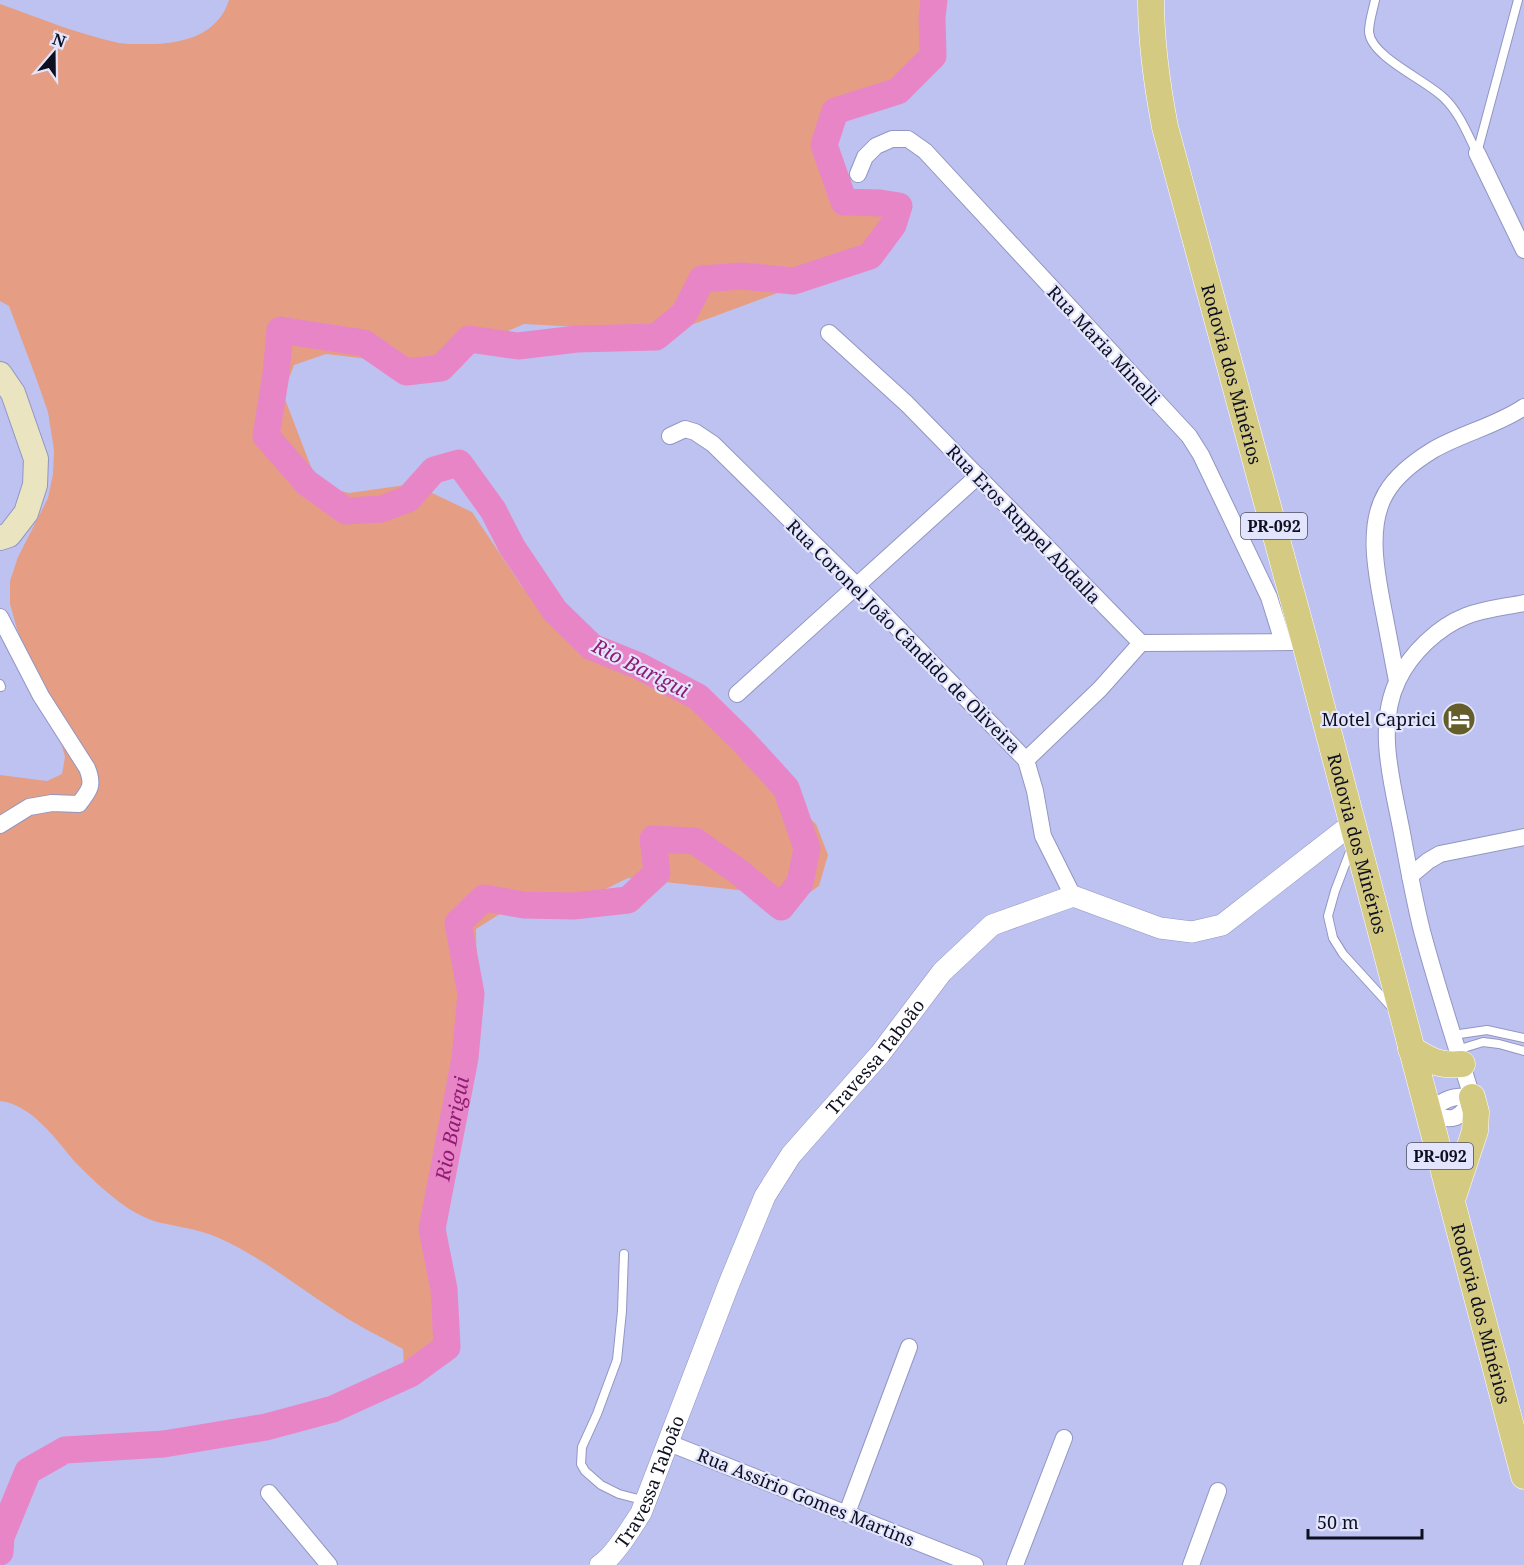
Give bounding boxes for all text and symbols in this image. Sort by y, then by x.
north arrow [24,24,84,84]
text: N [49,27,69,53]
street label: Rua Maria Minelli [1042,280,1166,410]
street label: Rodovia dos Minérios [1196,281,1268,467]
street label: Rua Eros Ruppel Abdalla [942,439,1106,609]
road number: PR-092 [1241,513,1307,539]
street label: Rua Coronel João Cândido de Oliveira [782,514,1026,758]
water label: Rio Barigui [587,632,694,704]
hotel icon: Motel Caprici [1441,701,1477,737]
place label: Motel Caprici [1321,707,1436,731]
street label: Rodovia dos Minérios [1323,751,1393,936]
street label: Travessa Taboão [820,994,930,1120]
water label: Rio Barigui [428,1074,475,1184]
road number: PR-092 [1407,1143,1473,1169]
street label: Rodovia dos Minérios [1446,1221,1517,1406]
street label: Travessa Taboão [609,1412,689,1553]
street label: Rua Assírio Gomes Martins [694,1442,918,1552]
scale bar [1308,1502,1422,1540]
text: 50 m [1317,1510,1359,1534]

